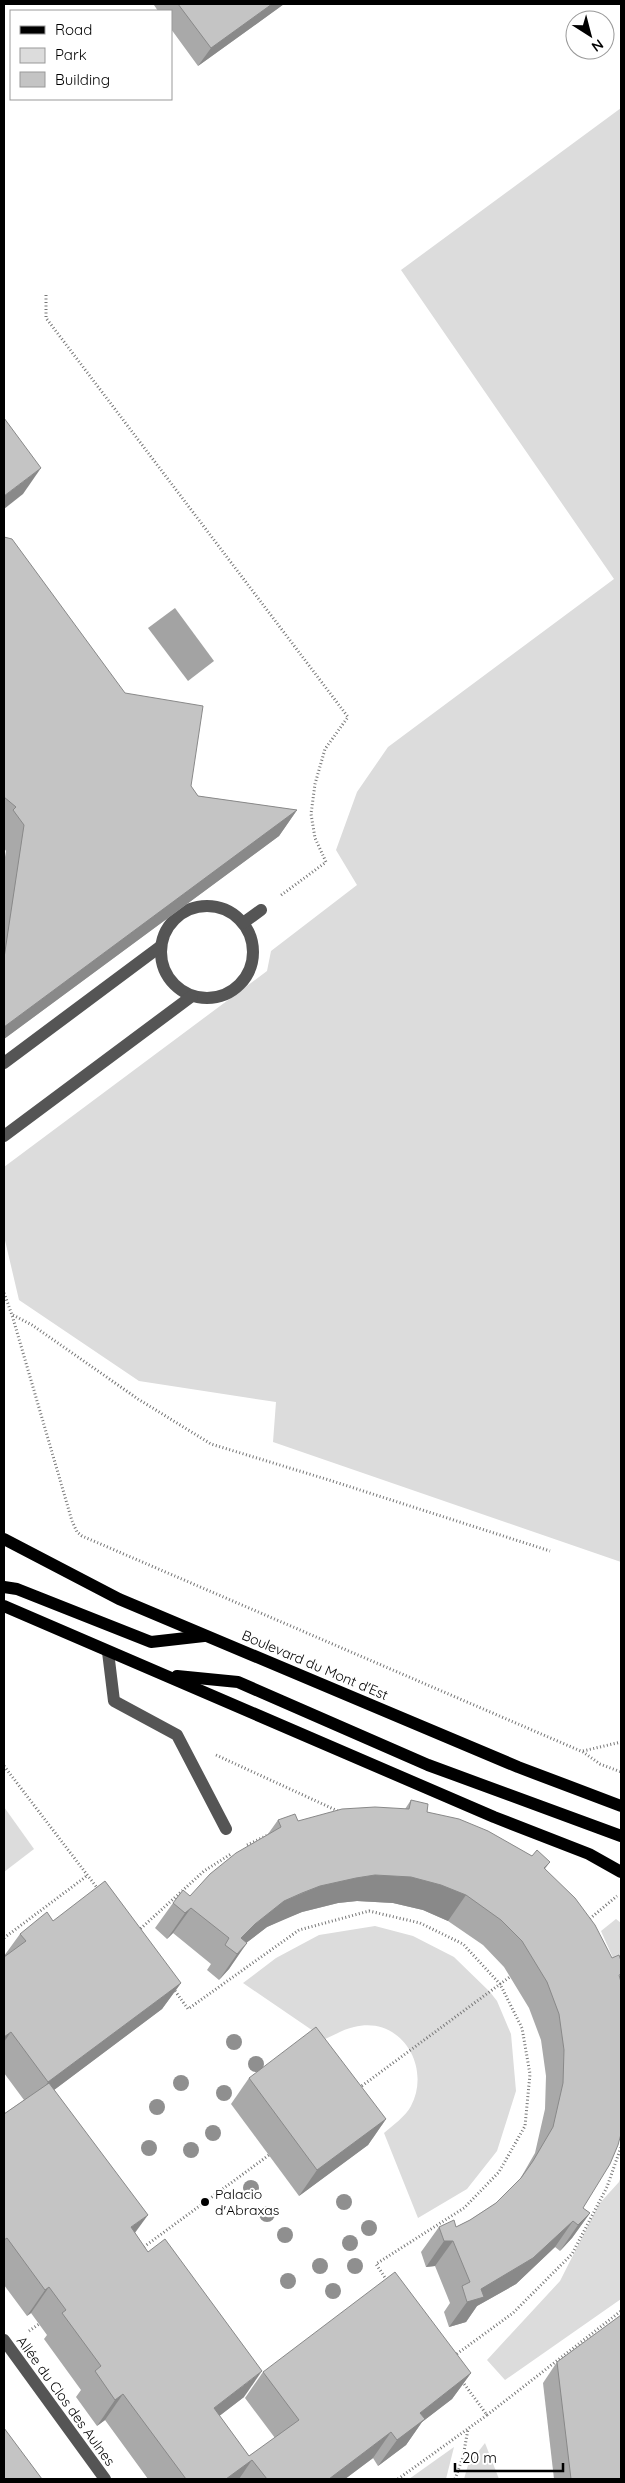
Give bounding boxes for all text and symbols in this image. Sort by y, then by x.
legend [10,10,172,100]
north arrow [565,10,615,60]
text: Road [55,20,92,39]
text: N [588,35,607,56]
text: Park [55,45,87,64]
text: Building [55,70,110,89]
street label: Boulevard du Mont d'Est [239,1626,391,1704]
place label: Palacio d'Abraxas [215,2185,279,2219]
marker: Palacio d'Abraxas [199,2196,211,2208]
street label: Allée du Clos des Aulnes [13,2333,119,2469]
scale bar [455,2440,562,2472]
text: 20 m [462,2448,497,2467]

